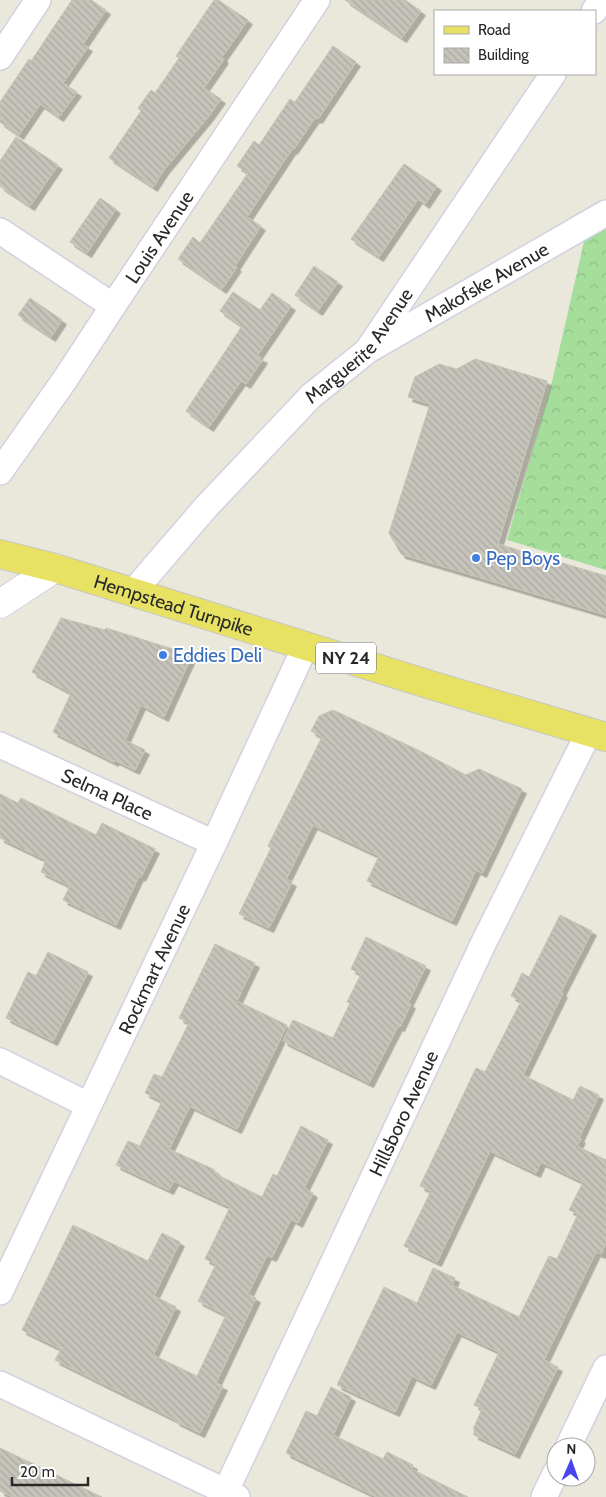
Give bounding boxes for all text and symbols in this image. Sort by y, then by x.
legend [434,10,596,75]
text: Road [478,21,511,39]
text: Building [478,46,529,64]
street label: Louis Avenue [121,186,199,288]
street label: Makofske Avenue [420,238,553,327]
street label: Marguerite Avenue [300,284,418,408]
place label: Pep Boys [486,547,560,570]
marker: Pep Boys [470,552,482,564]
street label: Hempstead Turnpike [91,570,256,641]
road number: NY 24 [316,642,376,674]
place label: Eddies Deli [173,644,262,667]
marker: Eddies Deli [157,649,169,661]
street label: Selma Place [58,764,157,826]
street label: Rockmart Avenue [114,900,195,1038]
street label: Hillsboro Avenue [365,1047,443,1180]
north arrow [546,1437,596,1487]
text: N [566,1440,577,1458]
scale bar [12,1454,89,1486]
text: 20 m [20,1463,55,1481]

